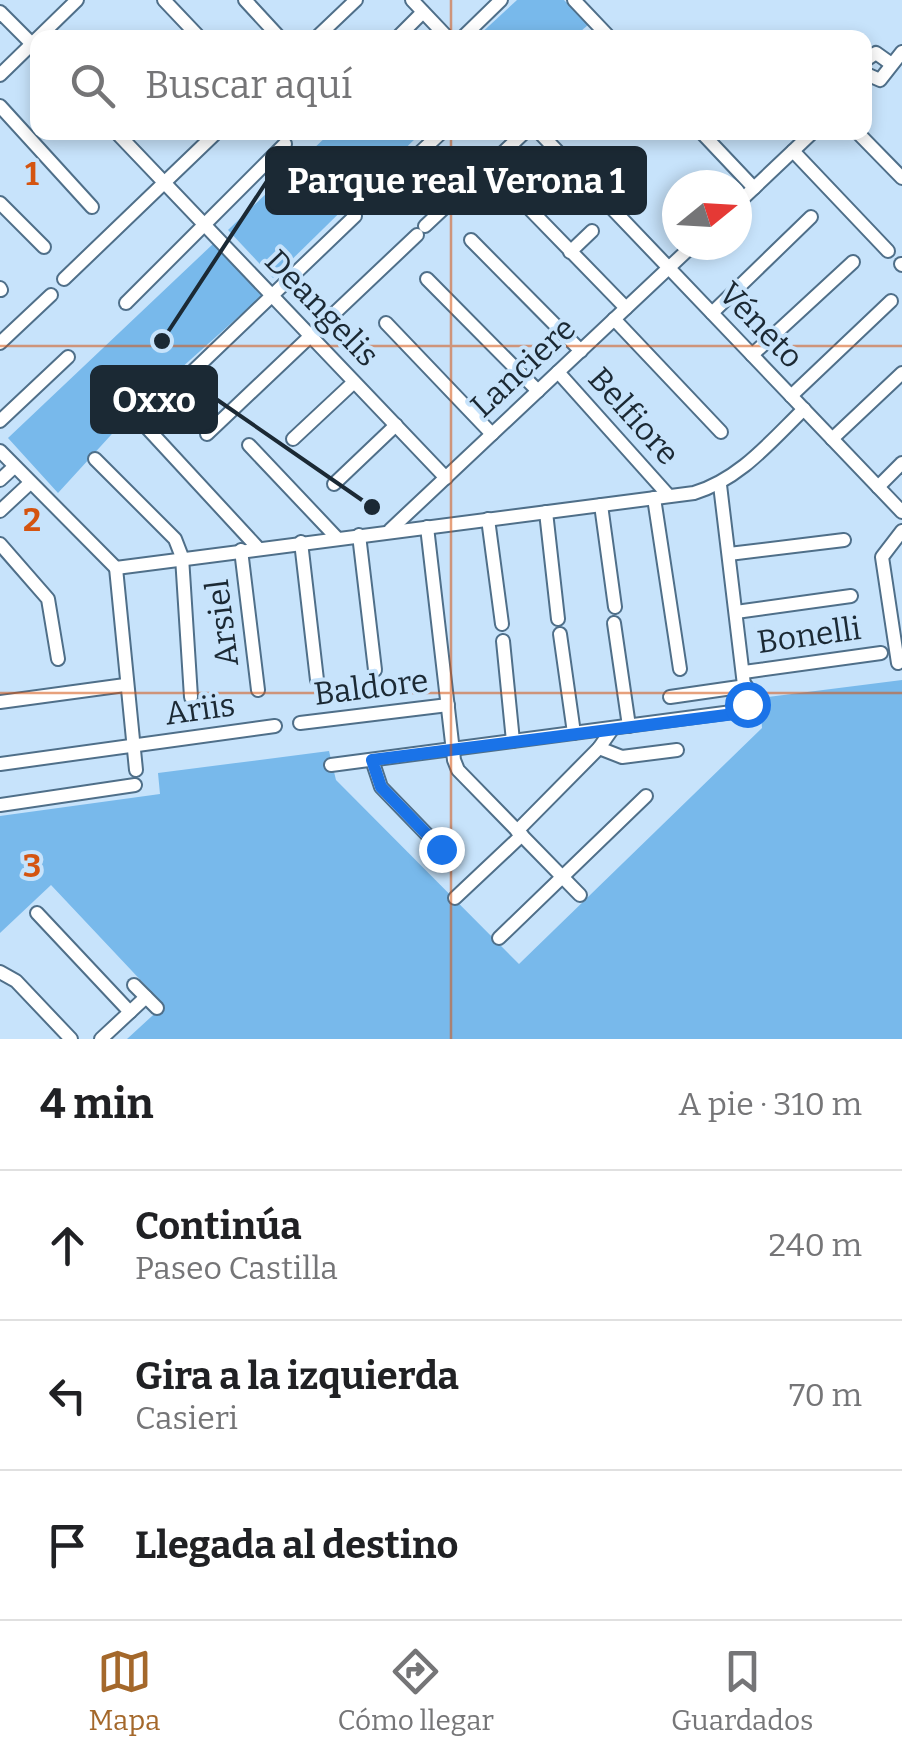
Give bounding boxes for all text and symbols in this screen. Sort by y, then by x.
search box [30,30,872,140]
icon: search [65,58,120,113]
text: Buscar aquí [145,62,352,108]
callout: Parque real Verona 1 [267,148,645,213]
text: 1 [25,155,39,193]
text: Parque real Verona 1 [287,160,625,202]
north arrow [662,170,752,260]
street label: Deangelis [257,242,387,374]
street label: Véneto [711,274,811,376]
street label: Lanciere [463,309,583,425]
street label: Belfiore [581,360,687,472]
callout: Oxxo [92,367,216,432]
text: Oxxo [112,379,196,421]
text: 2 [23,501,41,539]
street label: Arsiel [198,577,246,669]
street label: Bonelli [755,609,863,661]
street label: Baldore [312,661,430,713]
route start [725,682,771,728]
street label: Ariis [163,685,237,733]
route end [419,827,465,873]
text: 3 [23,847,41,885]
text: 4 min [40,1079,154,1129]
text: A pie · 310 m [679,1085,862,1123]
text: Continúa [135,1203,302,1249]
icon: ahead [40,1218,95,1273]
text: 240 m [768,1226,862,1264]
text: Paseo Castilla [135,1249,338,1287]
text: Gira a la izquierda [135,1353,459,1399]
icon: left [40,1368,95,1423]
text: 70 m [789,1376,862,1414]
text: Casieri [135,1399,238,1437]
icon: arrive [40,1518,95,1573]
text: Llegada al destino [135,1522,458,1568]
tab: Mapa [89,1644,160,1737]
tab: Cómo llegar [338,1644,494,1737]
tab: Guardados [671,1644,813,1737]

